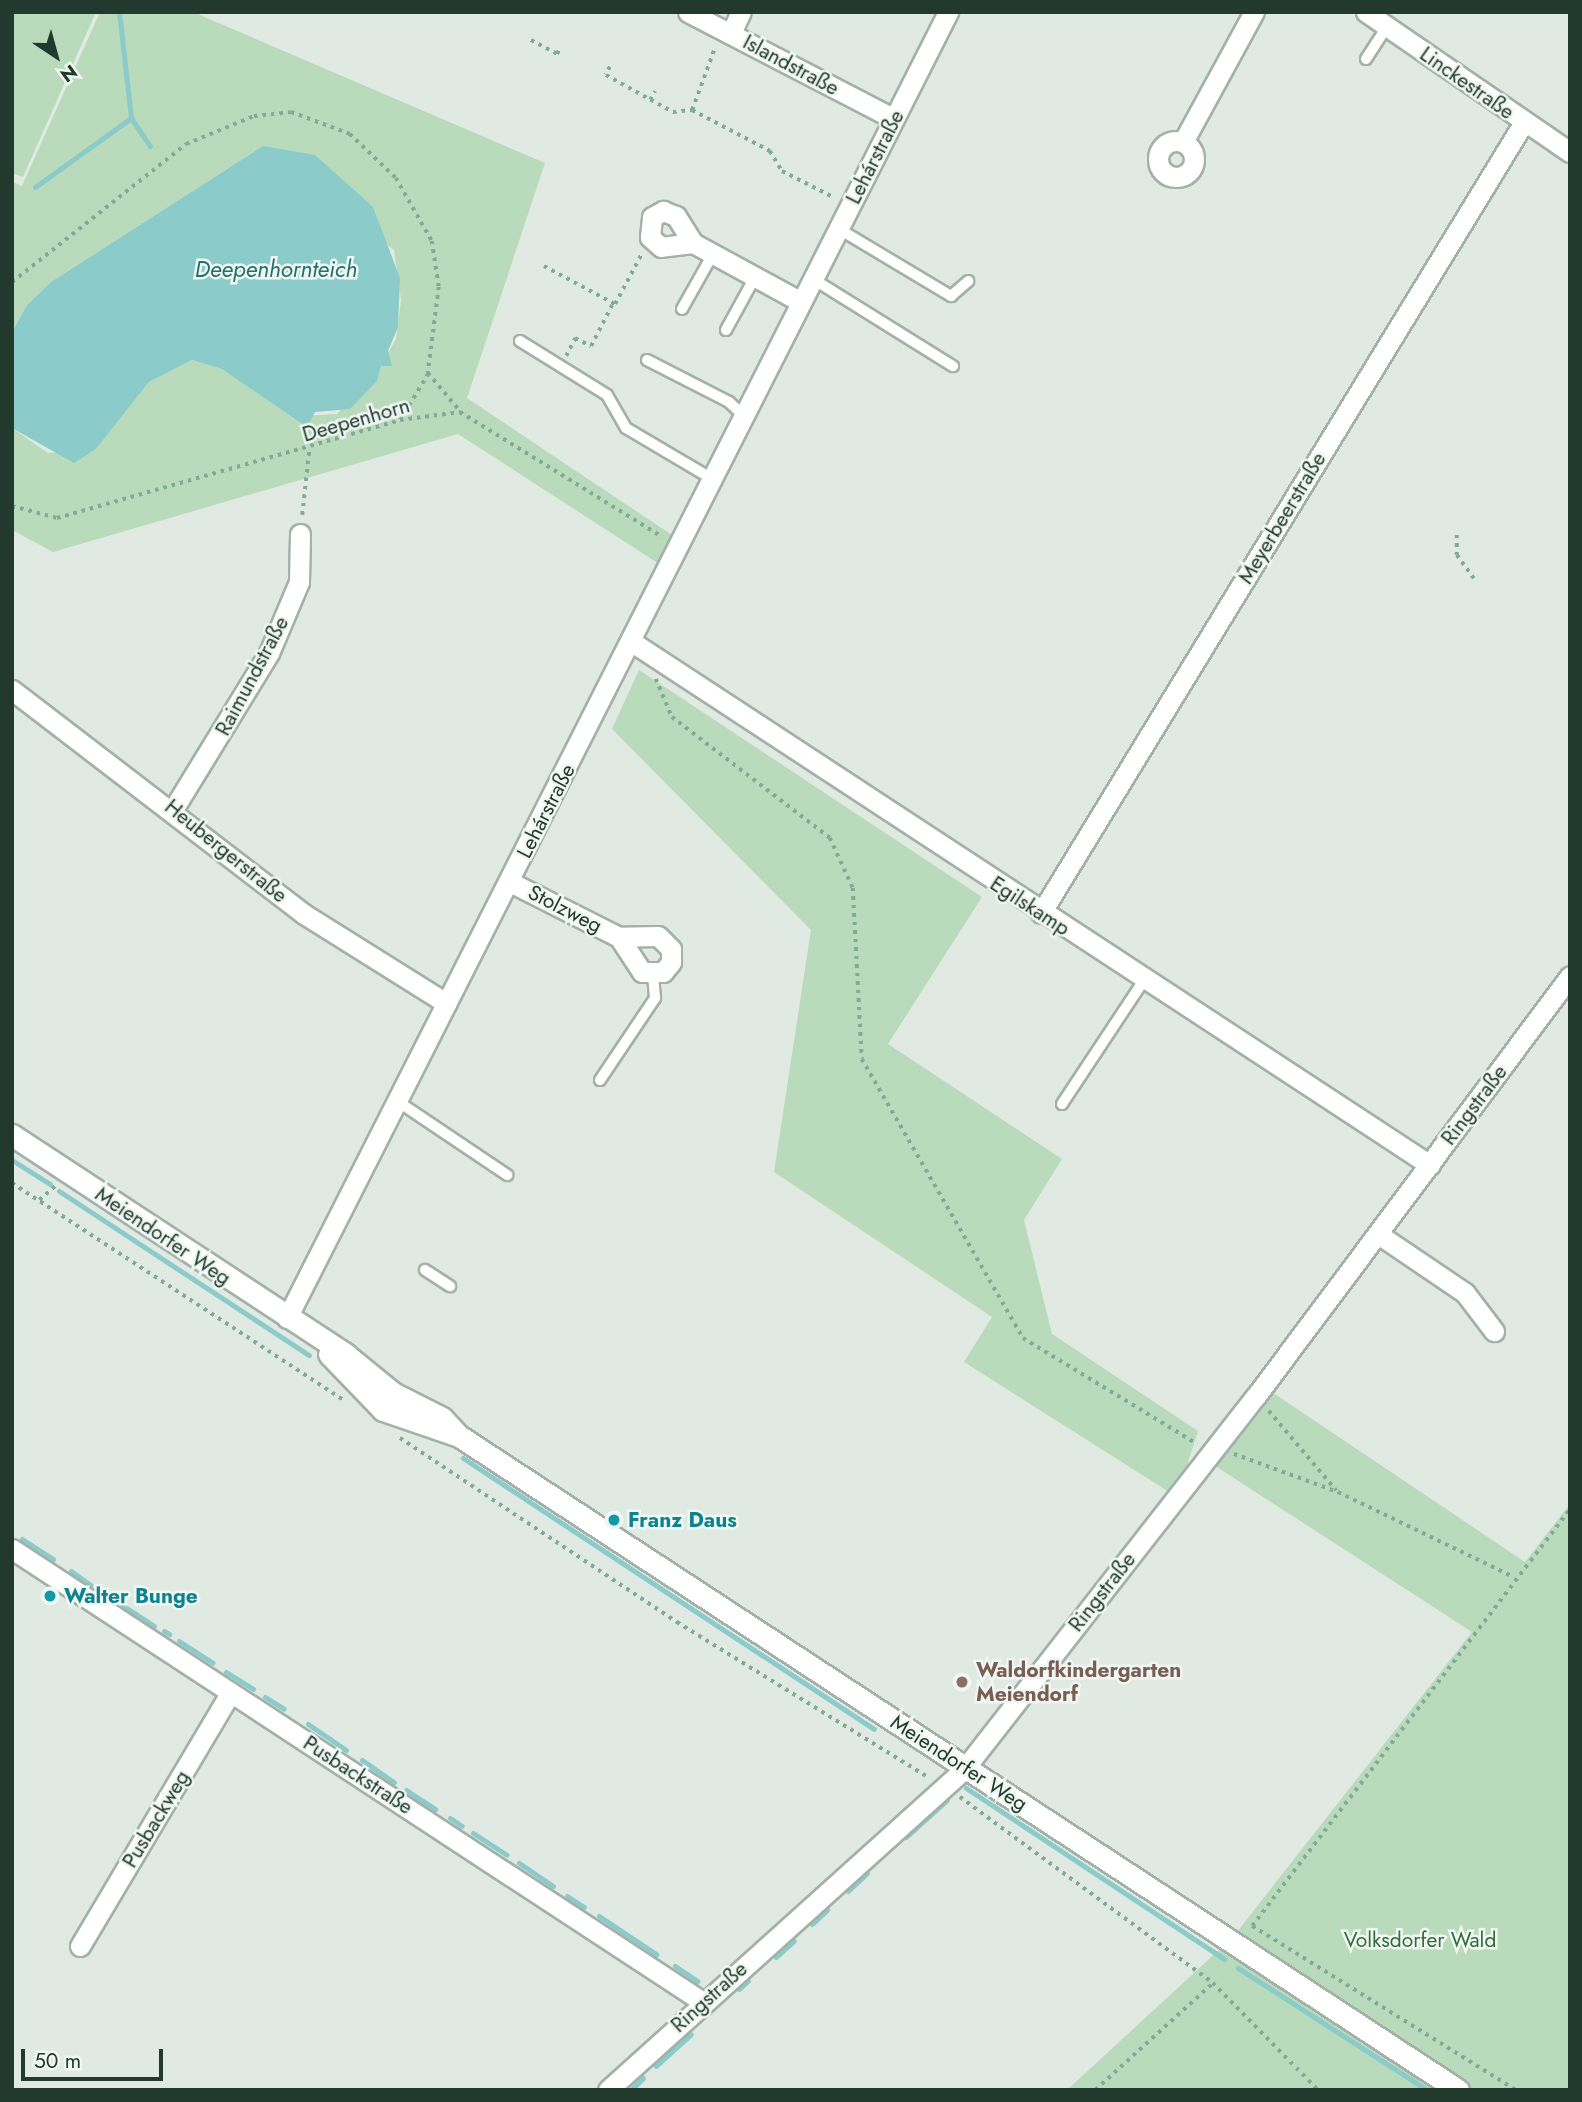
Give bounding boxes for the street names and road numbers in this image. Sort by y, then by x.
street label: Islandstraße [739,29,843,101]
street label: Linckestraße [1415,41,1519,125]
street label: Lehárstraße [841,106,909,208]
street label: Deepenhorn [299,393,413,447]
street label: Meyerbeerstraße [1233,448,1331,588]
street label: Raimundstraße [210,612,294,740]
street label: Lehárstraße [512,760,580,862]
street label: Heubergerstraße [160,794,292,908]
street label: Egilskamp [985,871,1075,941]
street label: Stolzweg [524,880,606,938]
street label: Ringstraße [1436,1060,1512,1150]
street label: Meiendorfer Weg [90,1181,236,1291]
street label: Ringstraße [1063,1547,1141,1637]
street label: Meiendorfer Weg [886,1709,1032,1817]
street label: Pusbackstraße [299,1730,417,1820]
street label: Pusbackweg [117,1766,195,1872]
street label: Ringstraße [666,1956,752,2038]

